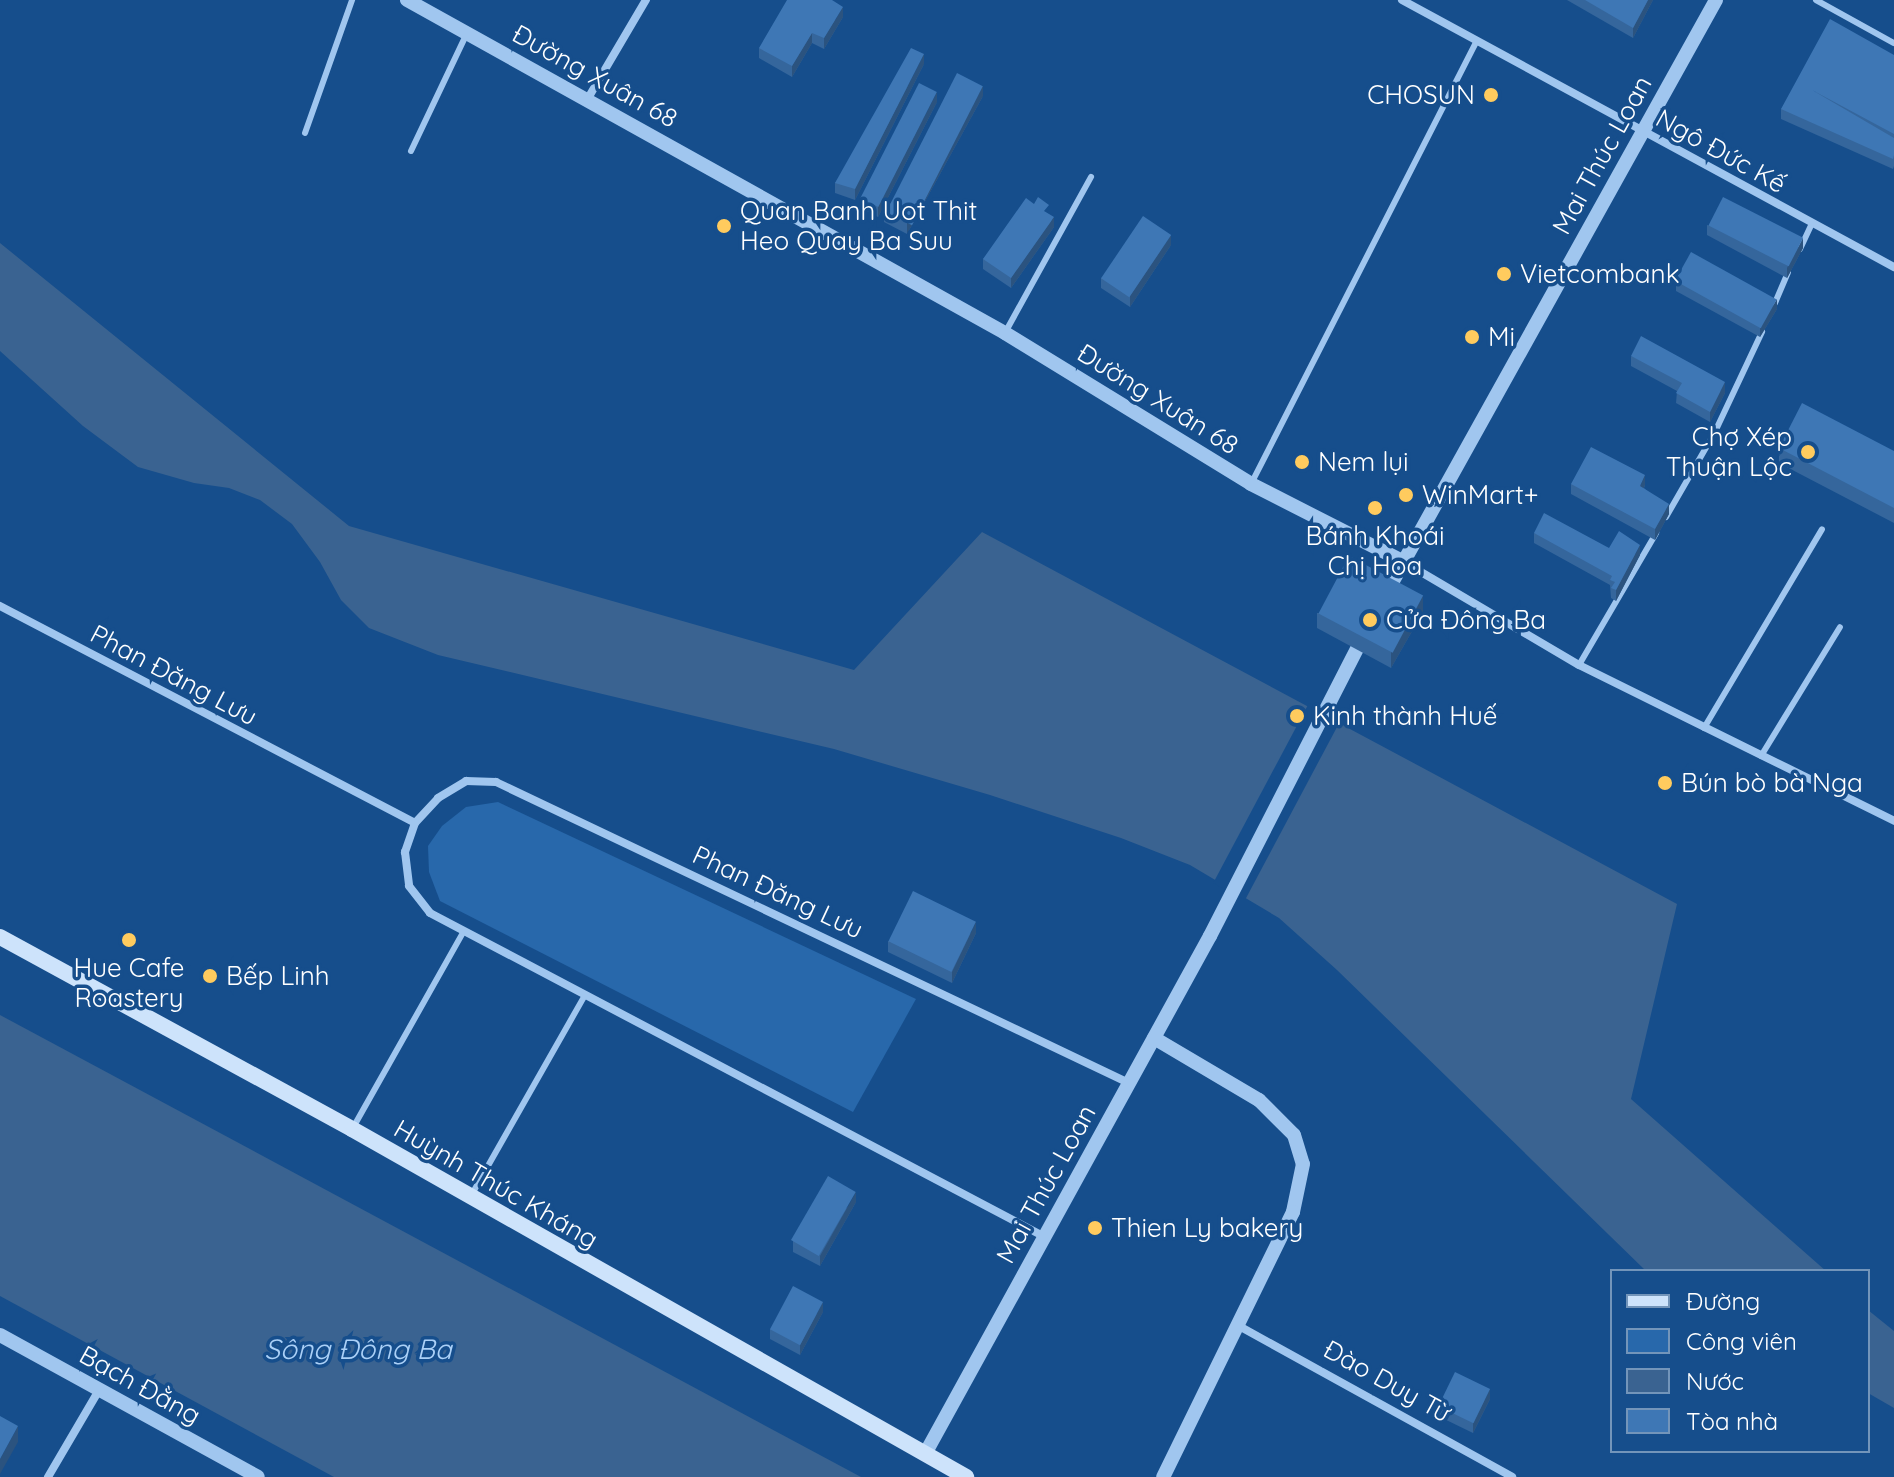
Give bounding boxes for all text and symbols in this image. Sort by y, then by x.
street label: Đường Xuân 68 [507,18,683,134]
street label: Mai Thúc Loan [1546,70,1658,240]
place label: CHOSUN [1367,79,1475,111]
marker: CHOSUN [1482,86,1500,104]
street label: Ngô Đức Kế [1651,103,1791,199]
place label: Quan Banh Uot Thit Heo Quay Ba Suu [740,195,977,256]
marker: Quan Banh Uot Thit Heo Quay Ba Suu [715,217,733,235]
place label: Vietcombank [1520,258,1680,290]
marker: Vietcombank [1495,265,1513,283]
place label: Mi [1488,321,1515,353]
marker: Mi [1463,328,1481,346]
street label: Đường Xuân 68 [1072,337,1244,461]
place label: Chợ Xép Thuận Lộc [1666,421,1792,482]
marker: Chợ Xép Thuận Lộc [1799,443,1817,461]
place label: Nem lụi [1318,446,1409,478]
marker: Nem lụi [1293,453,1311,471]
place label: WinMart+ [1422,479,1538,511]
marker: WinMart+ [1397,486,1415,504]
marker: Bánh Khoái Chị Hoa [1366,499,1384,517]
place label: Bánh Khoái Chị Hoa [1306,520,1444,582]
place label: Cửa Đông Ba [1386,604,1546,636]
marker: Cửa Đông Ba [1361,611,1379,629]
street label: Phan Đăng Lưu [85,618,263,732]
place label: Kinh thành Huế [1313,700,1497,732]
marker: Kinh thành Huế [1288,707,1306,725]
place label: Bún bò bà Nga [1681,767,1863,799]
marker: Bún bò bà Nga [1656,774,1674,792]
street label: Phan Đăng Lưu [688,839,868,945]
marker: Hue Cafe Roastery [120,931,138,949]
place label: Hue Cafe Roastery [73,952,185,1014]
place label: Bếp Linh [226,960,330,992]
marker: Bếp Linh [201,967,219,985]
street label: Mai Thúc Loan [990,1099,1102,1269]
street label: Huỳnh Thúc Kháng [388,1113,604,1255]
place label: Thien Ly bakery [1111,1212,1303,1244]
marker: Thien Ly bakery [1086,1219,1104,1237]
legend [1610,1269,1870,1453]
text: Đường [1686,1286,1760,1316]
text: Công viên [1686,1326,1797,1356]
water label: Sông Đông Ba [264,1332,452,1366]
street label: Đào Duy Từ [1318,1333,1456,1429]
street label: Bạch Đằng [74,1339,206,1431]
text: Nước [1686,1366,1744,1396]
text: Tòa nhà [1686,1406,1778,1436]

